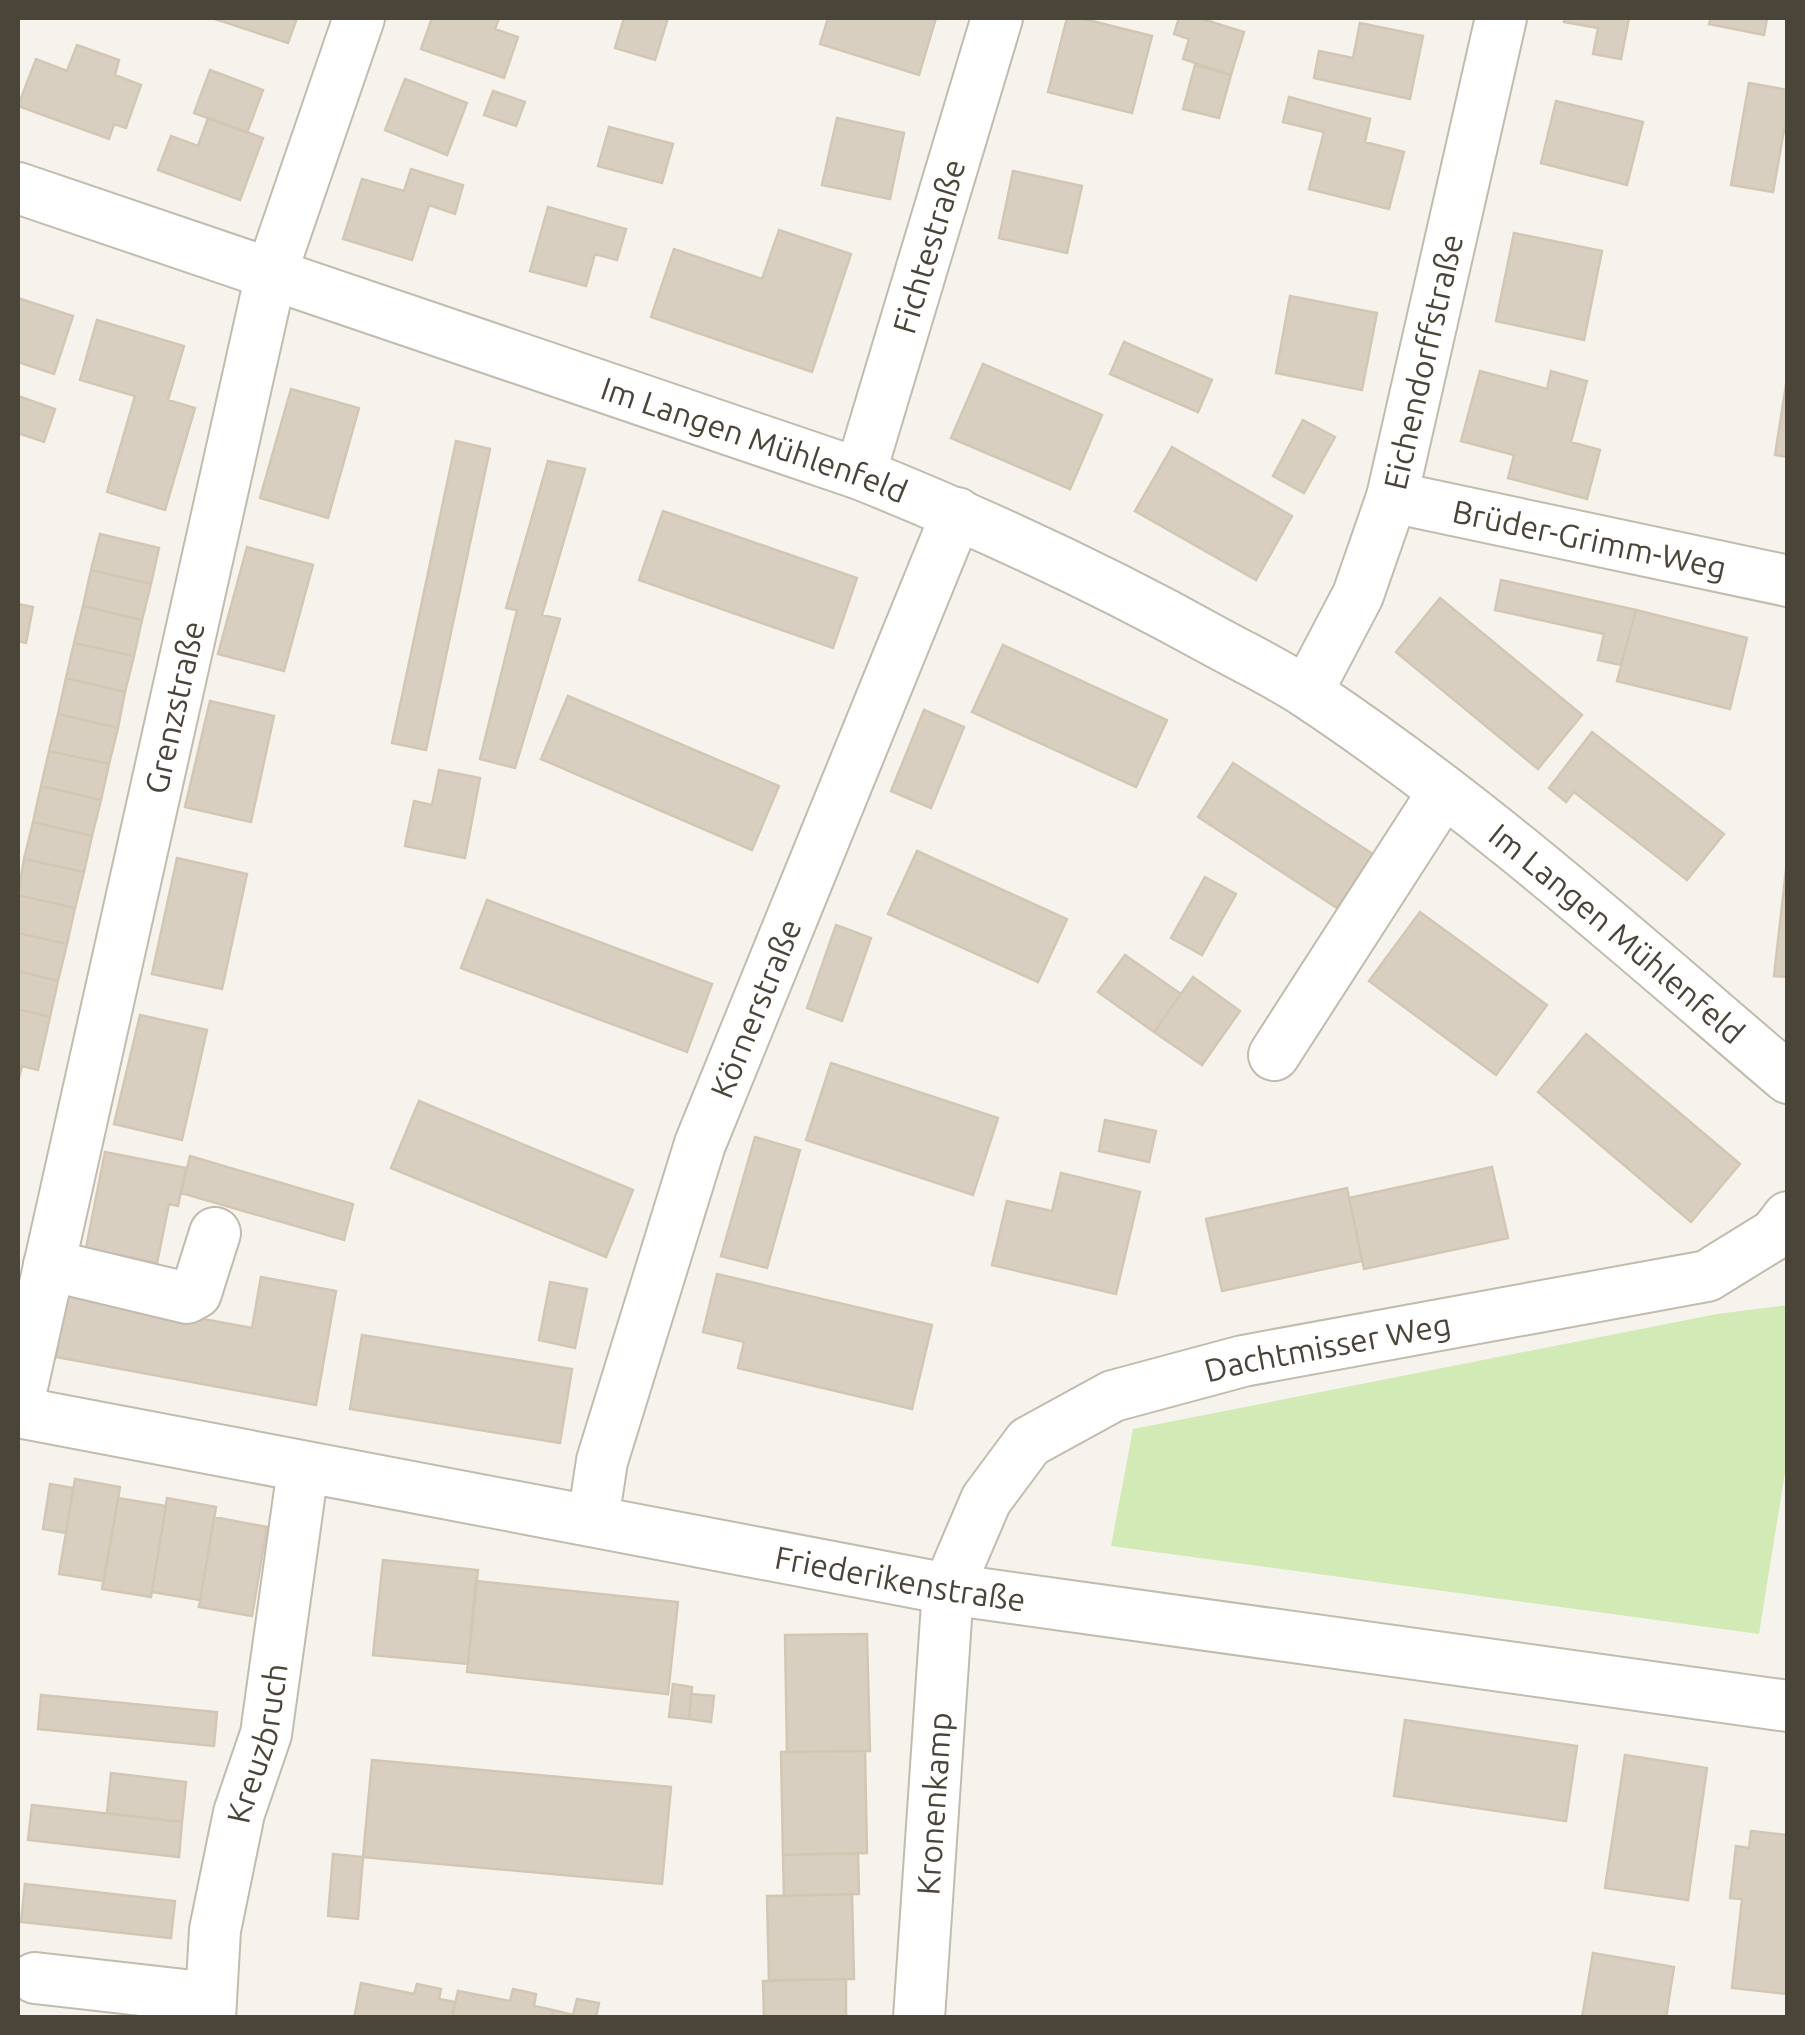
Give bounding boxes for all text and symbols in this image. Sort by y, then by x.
street label: Fichtestraße [885,155,972,337]
street label: Eichendorffstraße [1376,231,1469,493]
street label: Im Langen Mühlenfeld [597,369,913,509]
street label: Brüder-Grimm-Weg [1449,492,1730,585]
street label: Grenzstraße [137,617,211,797]
street label: Im Langen Mühlenfeld [1483,816,1752,1051]
street label: Körnerstraße [703,914,808,1103]
street label: Dachtmisser Weg [1200,1305,1454,1389]
street label: Friederikenstraße [772,1538,1028,1618]
street label: Kreuzbruch [219,1661,294,1826]
street label: Kronenkamp [909,1711,958,1896]

